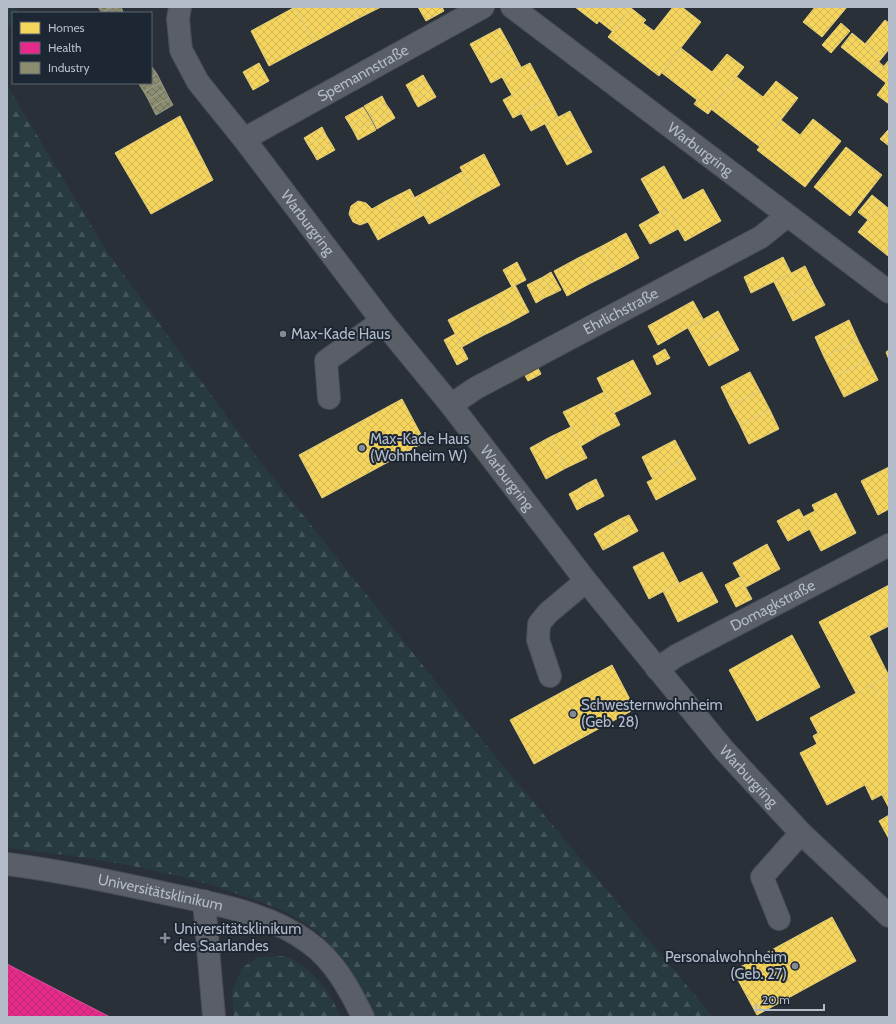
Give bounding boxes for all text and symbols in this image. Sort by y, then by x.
legend [12,12,152,84]
text: Homes [48,20,85,35]
text: Health [48,40,82,55]
street label: Spemannstraße [314,41,412,106]
text: Industry [48,60,89,75]
street label: Warburgring [664,119,737,180]
street label: Warburgring [277,186,339,260]
street label: Ehrlichstraße [580,284,662,339]
place label: Max-Kade Haus [291,325,390,343]
marker: Max-Kade Haus [278,329,288,339]
place label: Max-Kade Haus (Wohnheim W) [370,430,469,465]
street label: Warburgring [476,442,538,515]
marker: Max-Kade Haus (Wohnheim W) [357,443,367,453]
street label: Domagkstraße [727,576,818,635]
place label: Schwesternwohnheim (Geb. 28) [581,696,723,731]
marker: Schwesternwohnheim (Geb. 28) [568,709,578,719]
street label: Warburgring [716,742,782,811]
street label: Universitätsklinikum [96,870,225,915]
place label: Universitätsklinikum des Saarlandes [174,920,301,955]
marker: Universitätsklinikum des Saarlandes [159,932,171,944]
place label: Personalwohnheim (Geb. 27) [665,948,787,983]
marker: Personalwohnheim (Geb. 27) [790,961,800,971]
scale bar [756,986,824,1012]
text: 20 m [762,992,790,1007]

